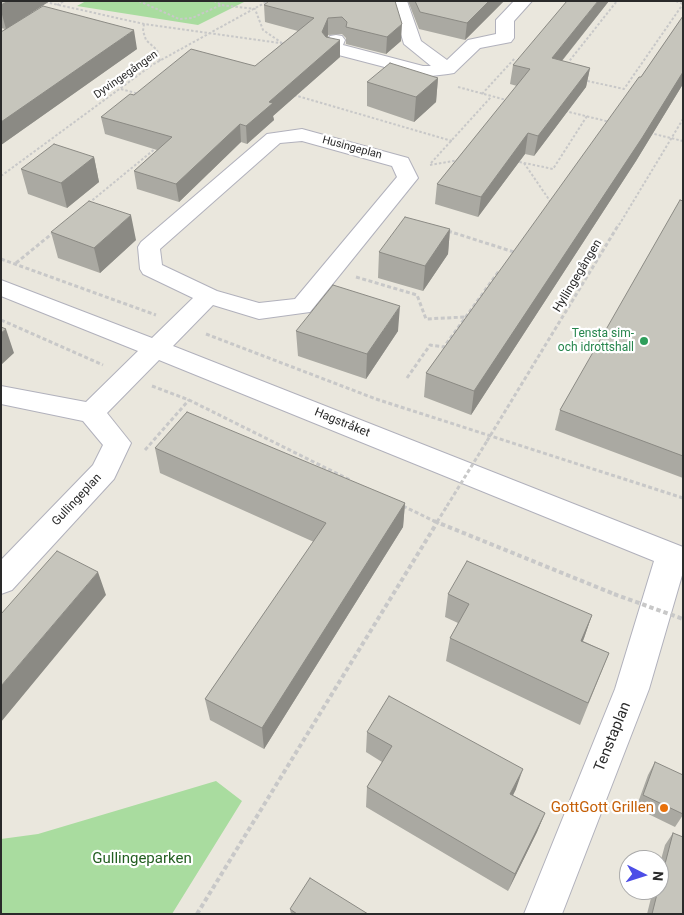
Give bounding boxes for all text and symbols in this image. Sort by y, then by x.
street label: Dyvingegången [92,48,160,102]
street label: Husingeplan [321,134,383,162]
street label: Hyllingegången [551,237,605,315]
place label: Tensta sim- och idrottshall [558,327,634,355]
marker: Tensta sim- och idrottshall [638,335,650,347]
street label: Hagstråket [312,405,372,441]
street label: Gullingeplan [49,471,105,529]
street label: Tenstaplan [591,699,635,775]
place label: GottGott Grillen [551,799,654,817]
marker: GottGott Grillen [658,802,670,814]
park label: Gullingeparken [92,850,192,868]
north arrow [619,850,669,900]
text: N [650,871,666,882]

